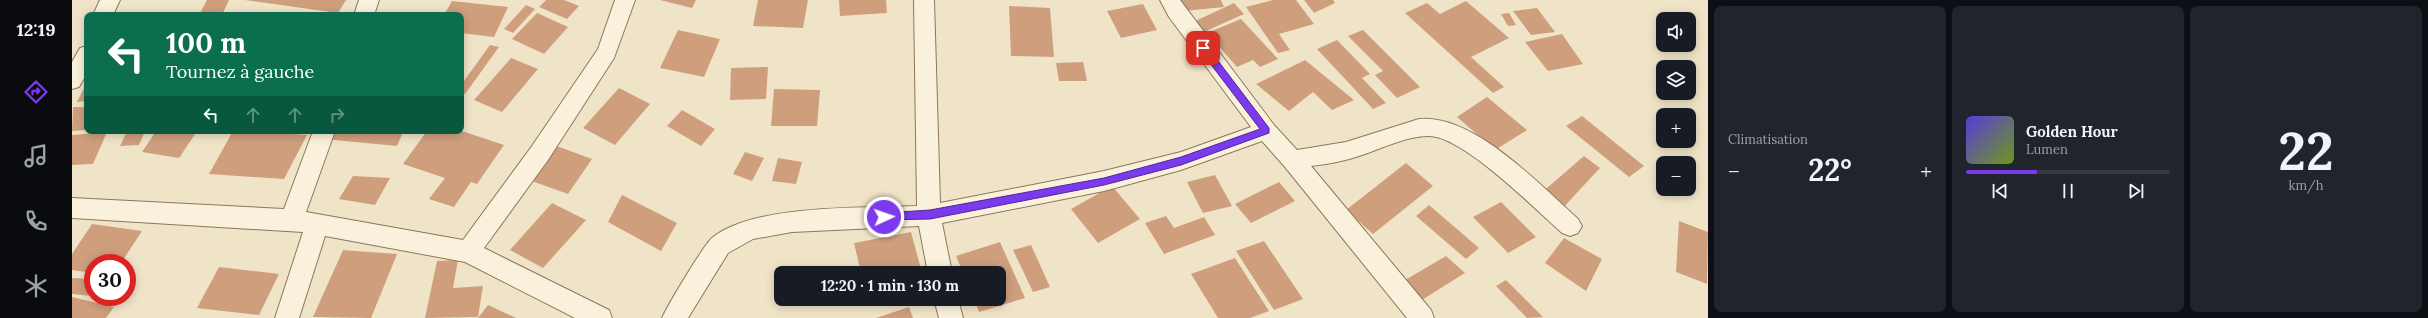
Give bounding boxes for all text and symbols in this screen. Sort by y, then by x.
map controls [1656,12,1696,196]
button: sound [1656,12,1696,52]
text: 12:19 [16,18,56,41]
text: 100 m [166,25,246,61]
icon: left [100,28,152,80]
pin [1186,31,1220,65]
icon: arrive [1192,37,1214,59]
text: Tournez à gauche [166,60,314,83]
button: layers [1656,60,1696,100]
icon: directions [22,78,50,106]
icon: left [200,104,222,126]
icon: ahead [242,104,264,126]
icon: ahead [284,104,306,126]
icon: right [326,104,348,126]
button: + [1656,108,1696,148]
text: 22 [2278,118,2334,184]
text: Golden Hour [2026,122,2118,141]
text: Climatisation [1728,131,1808,148]
text: Lumen [2026,141,2068,158]
icon: music [22,142,50,170]
text: 22° [1808,151,1852,189]
button: − [1656,156,1696,196]
text: − [1728,157,1740,185]
text: + [1920,157,1932,185]
text: km/h [2288,177,2324,194]
icon: previous [1989,180,2011,202]
icon: pause [2057,180,2079,202]
icon: next [2125,180,2147,202]
position arrow [863,196,905,238]
icon: phone [22,207,50,235]
speed limit sign: 30 [84,254,136,306]
icon: climate [22,272,50,300]
text: 12:20 · 1 min · 130 m [821,276,959,295]

